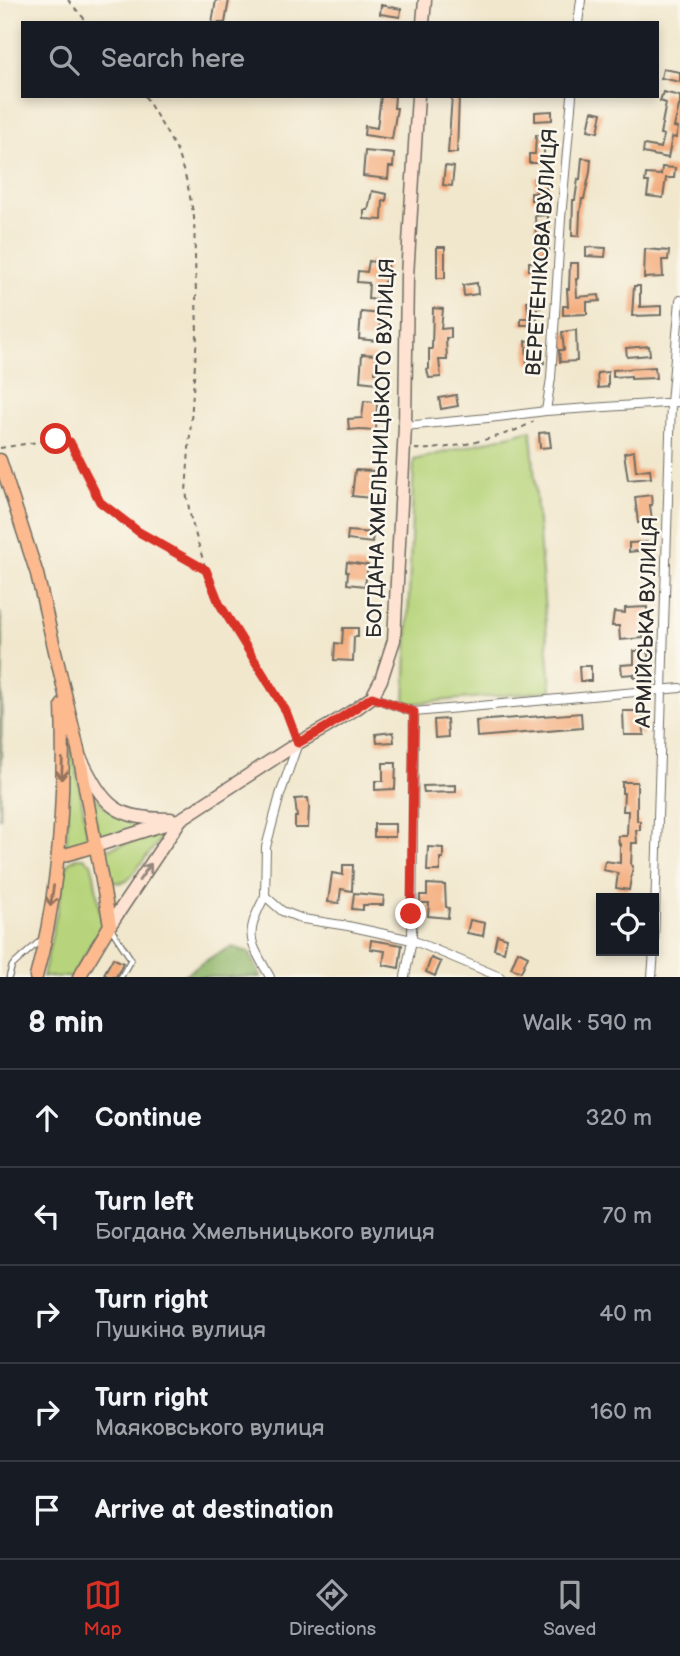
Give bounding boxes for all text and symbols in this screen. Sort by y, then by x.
search box [21,21,659,98]
icon: search [45,41,83,79]
text: Search here [101,44,245,75]
street label: ВЕРЕТЕНІКОВА ВУЛИЦЯ [521,127,563,377]
street label: БОГДАНА ХМЕЛЬНИЦЬКОГО ВУЛИЦЯ [362,258,400,638]
route start [40,423,71,454]
street label: АРМІЙСЬКА ВУЛИЦЯ [631,516,663,729]
one-way arrow [55,757,68,780]
one-way arrow [138,863,152,882]
one-way arrow [45,884,58,907]
map controls [596,893,659,956]
button: locate [596,893,659,956]
route end [395,898,426,929]
text: 8 min [28,1005,104,1041]
text: Walk · 590 m [523,1009,652,1037]
icon: ahead [28,1099,66,1137]
text: Continue [95,1103,202,1134]
text: 320 m [586,1104,652,1132]
text: Turn left [95,1187,194,1218]
icon: left [28,1197,66,1235]
text: 70 m [602,1202,652,1230]
text: Богдана Хмельницького вулиця [95,1218,435,1246]
text: Turn right [95,1285,208,1316]
icon: right [28,1295,66,1333]
text: 40 m [599,1300,652,1328]
text: Пушкіна вулиця [95,1316,266,1344]
text: Turn right [95,1383,208,1414]
icon: right [28,1393,66,1431]
text: 160 m [590,1398,652,1426]
text: Маяковського вулиця [95,1414,324,1442]
icon: arrive [28,1491,66,1529]
text: Arrive at destination [95,1495,334,1526]
tab: Map [84,1576,122,1641]
tab: Directions [289,1576,376,1641]
tab: Saved [543,1576,596,1641]

